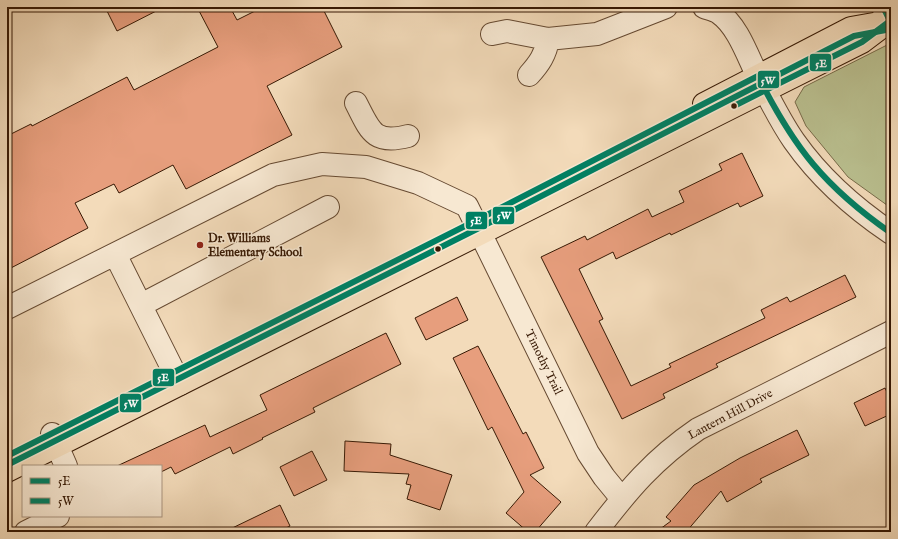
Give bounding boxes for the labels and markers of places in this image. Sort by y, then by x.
unlabelled marker [729,101,739,111]
place label: Dr. Williams Elementary School [208,231,303,261]
marker: Dr. Williams Elementary School [195,240,205,250]
unlabelled marker [433,244,443,254]

